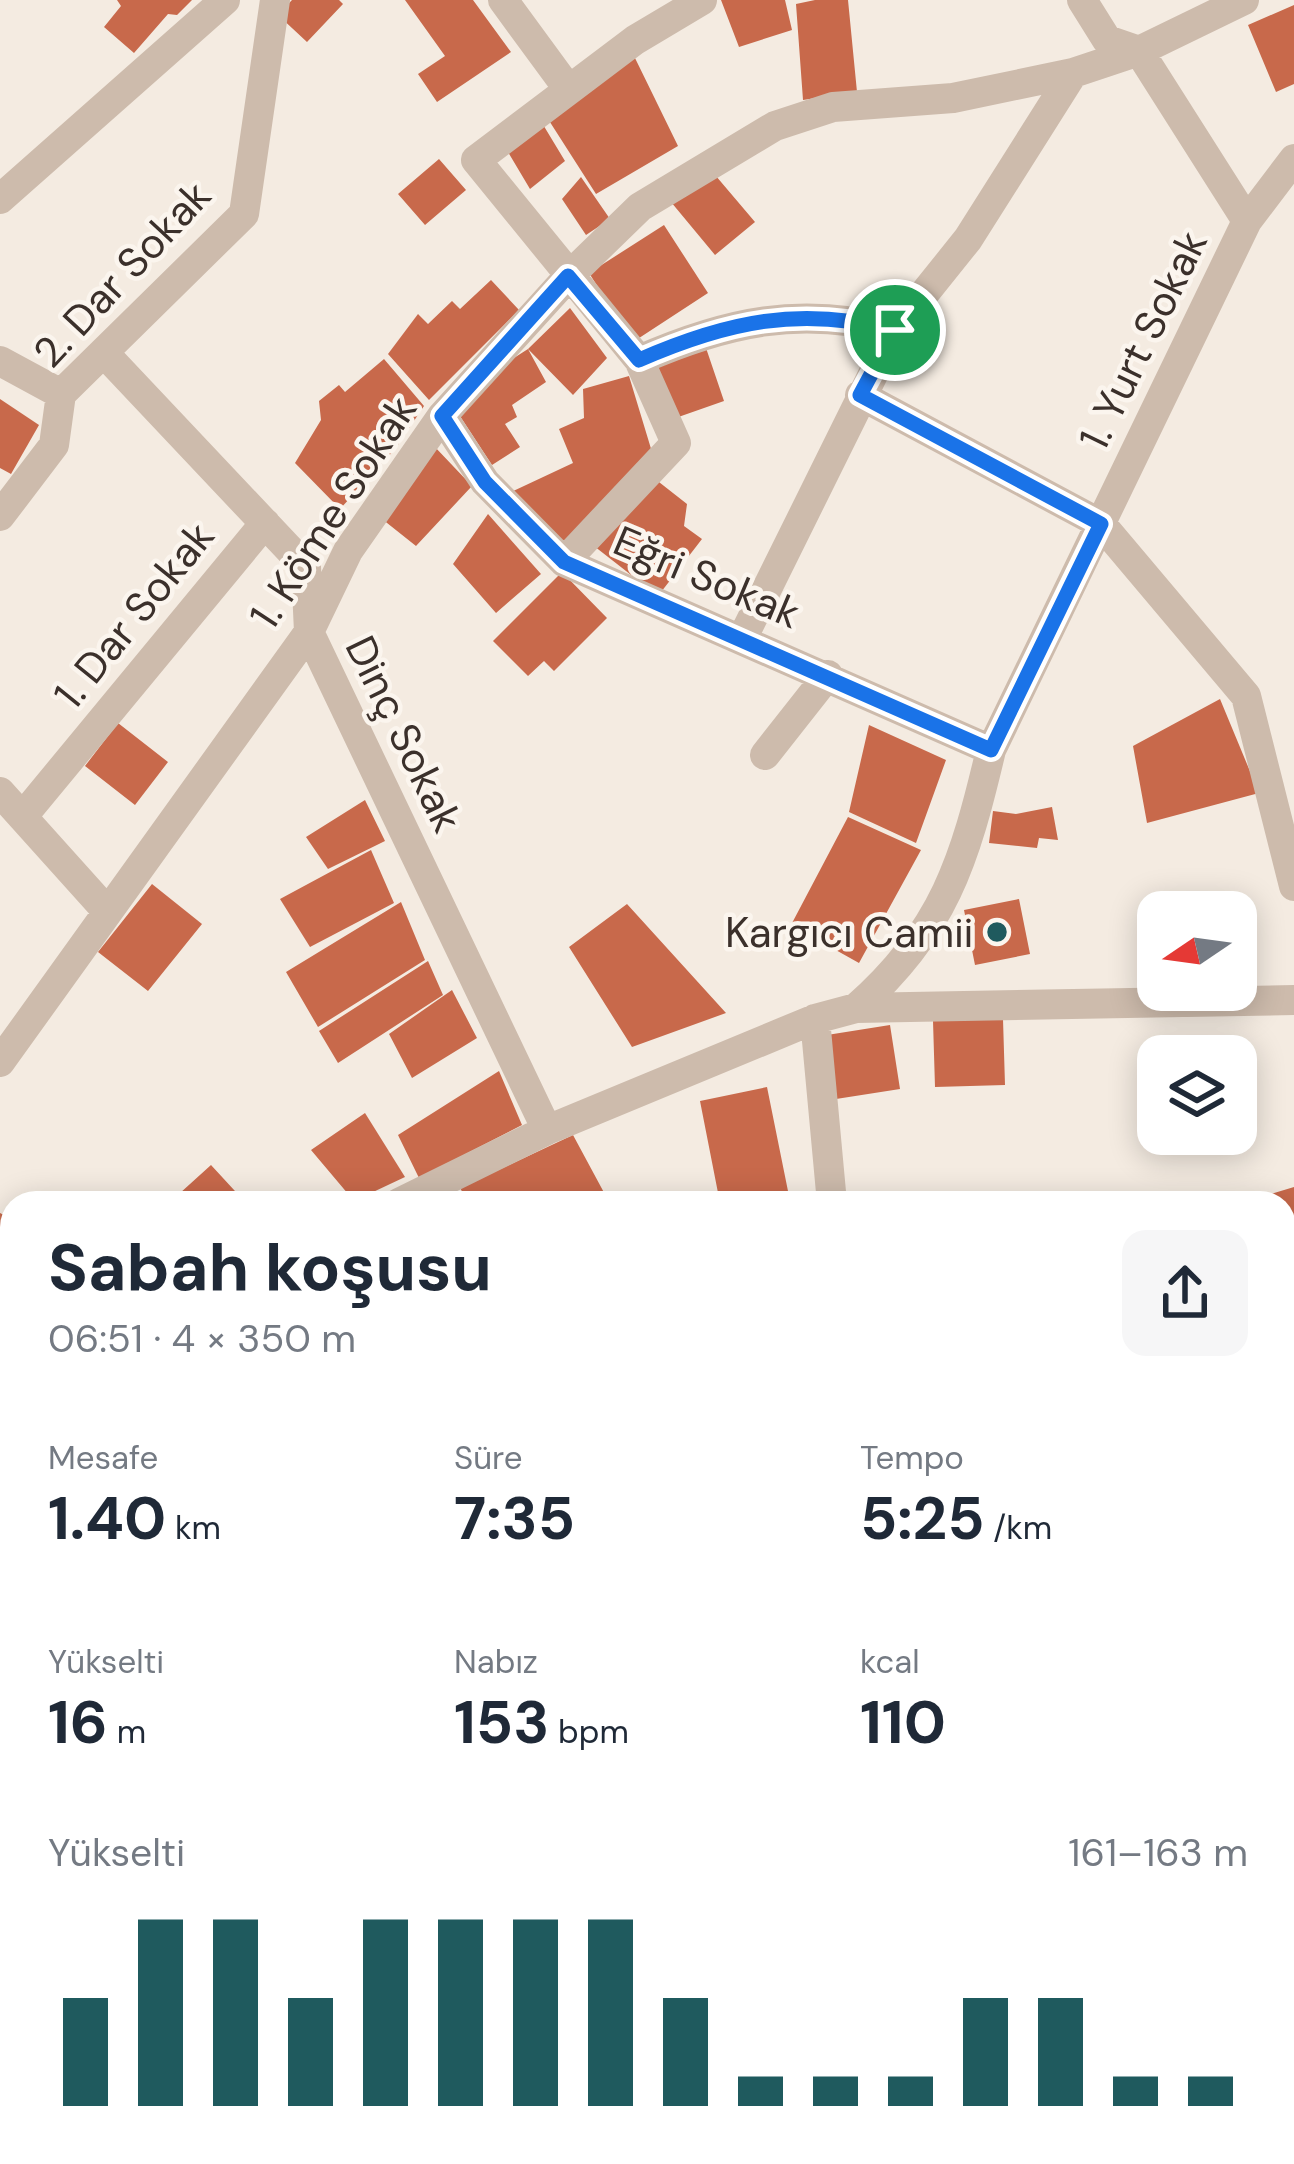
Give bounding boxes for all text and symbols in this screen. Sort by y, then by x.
street label: 2. Dar Sokak [21,169,223,379]
street label: 1. Yurt Sokak [1066,221,1220,459]
pin [844,279,946,381]
icon: arrive [862,297,928,363]
street label: 1. Köme Sokak [237,385,429,639]
street label: 1. Dar Sokak [42,510,226,720]
street label: Eğri Sokak [605,513,809,641]
street label: Dinç Sokak [333,627,475,841]
north arrow [1137,891,1257,1011]
map controls [1137,891,1257,1155]
place label: Kargıcı Camii [725,905,973,960]
marker: Kargıcı Camii [984,919,1010,945]
button: layers [1137,1035,1257,1155]
text: Sabah koşusu [48,1225,492,1310]
button: share [1122,1230,1248,1356]
text: 06:51 · 4 × 350 m [48,1313,356,1364]
text: Mesafe [48,1436,158,1479]
text: Süre [454,1436,522,1479]
text: Tempo [860,1436,964,1479]
text: 1.40 [48,1479,166,1558]
text: 7:35 [454,1479,575,1558]
text: 5:25 [860,1479,985,1558]
text: km [166,1506,221,1549]
text: /km [985,1506,1052,1549]
text: Yükselti [48,1640,164,1683]
text: Nabız [454,1640,538,1683]
text: kcal [860,1640,920,1683]
text: 16 [48,1683,108,1762]
text: 153 [454,1683,549,1762]
text: 110 [860,1683,946,1762]
text: m [108,1710,146,1753]
text: bpm [549,1710,629,1753]
text: Yükselti [48,1827,185,1878]
text: 161–163 m [1068,1827,1248,1878]

